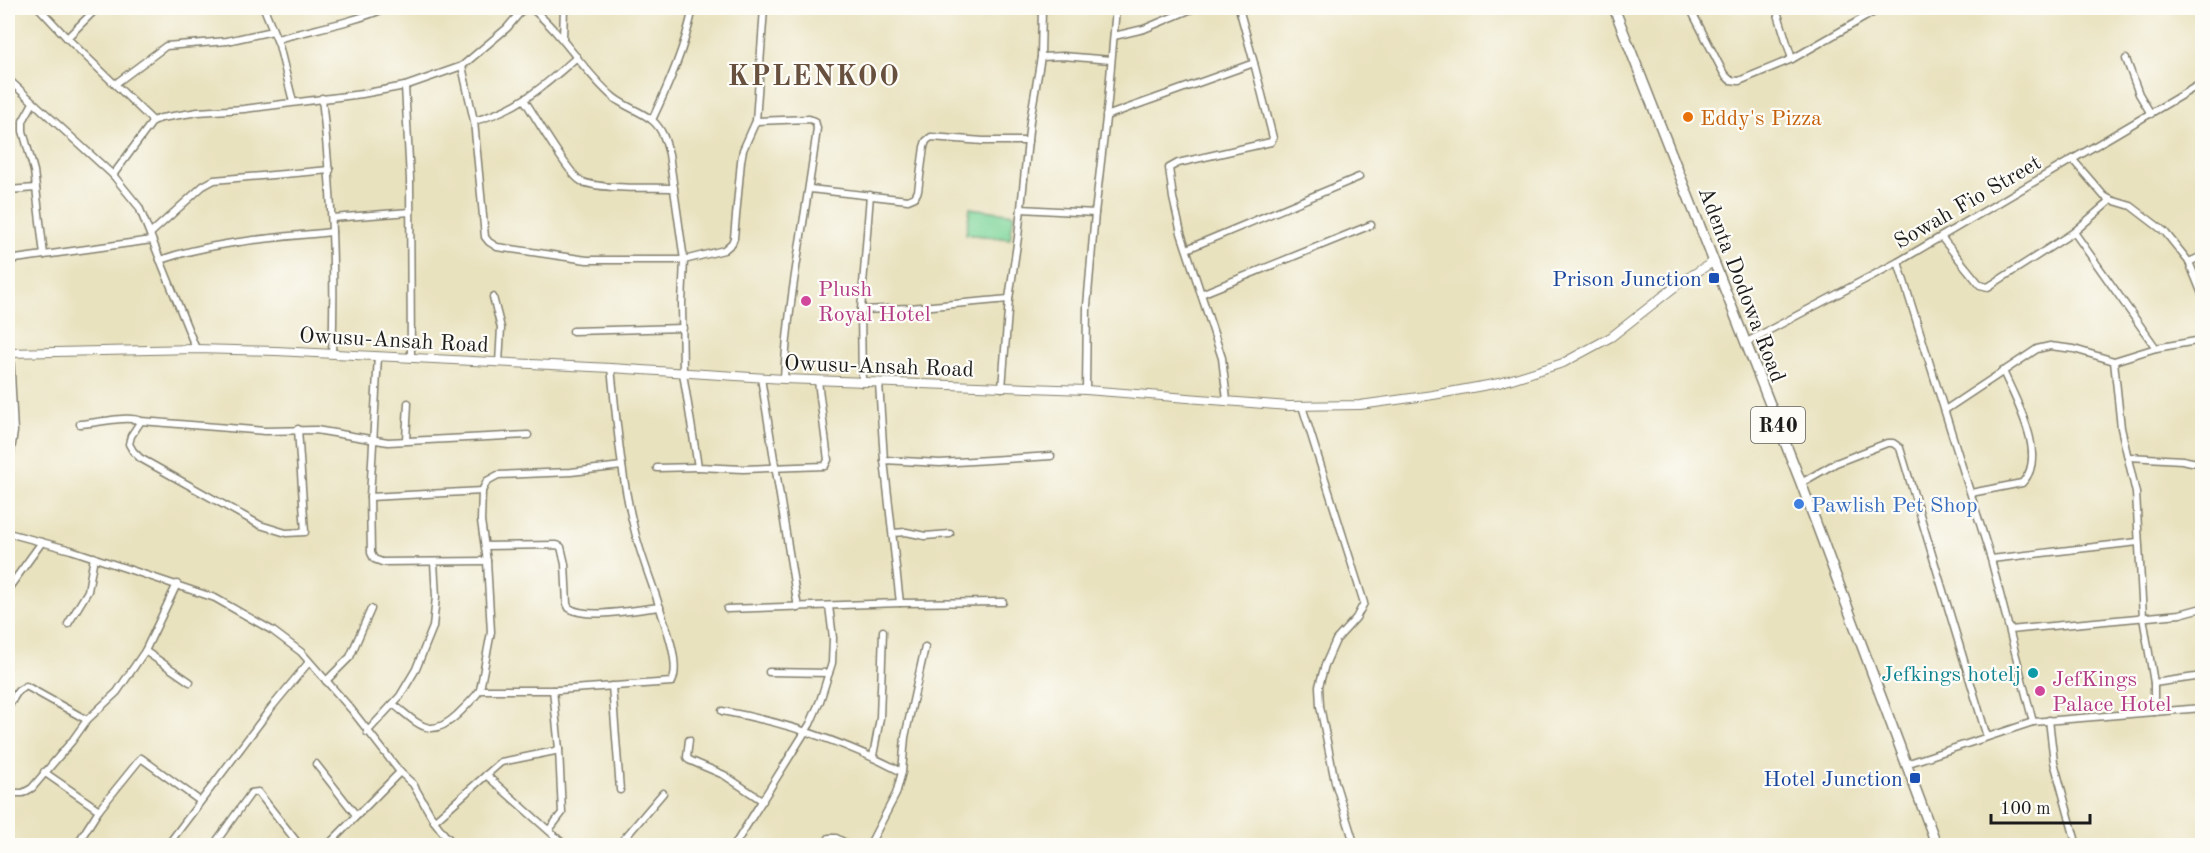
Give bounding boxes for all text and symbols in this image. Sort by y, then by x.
district label: KPLENKOO [728,64,900,92]
place label: Eddy's Pizza [1700,108,1822,130]
marker: Eddy's Pizza [1681,110,1695,124]
street label: Sowah Fio Street [1891,152,2045,254]
street label: Adenta Dodowa Road [1694,184,1789,386]
place label: Prison Junction [1552,269,1702,291]
marker: Prison Junction [1707,271,1721,285]
place label: Plush Royal Hotel [818,279,931,326]
marker: Plush Royal Hotel [799,294,813,308]
street label: Owusu-Ansah Road [298,325,489,357]
street label: Owusu-Ansah Road [784,353,974,381]
road number: R40 [1751,407,1805,443]
place label: Pawlish Pet Shop [1811,495,1978,517]
marker: Pawlish Pet Shop [1792,497,1806,511]
place label: Jefkings hotelj [1881,664,2021,686]
marker: Jefkings hotelj [2026,666,2040,680]
place label: JefKings Palace Hotel [2052,669,2172,716]
marker: JefKings Palace Hotel [2033,684,2047,698]
place label: Hotel Junction [1763,769,1903,791]
marker: Hotel Junction [1908,771,1922,785]
scale bar [1991,787,2090,825]
text: 100 m [2000,800,2051,818]

